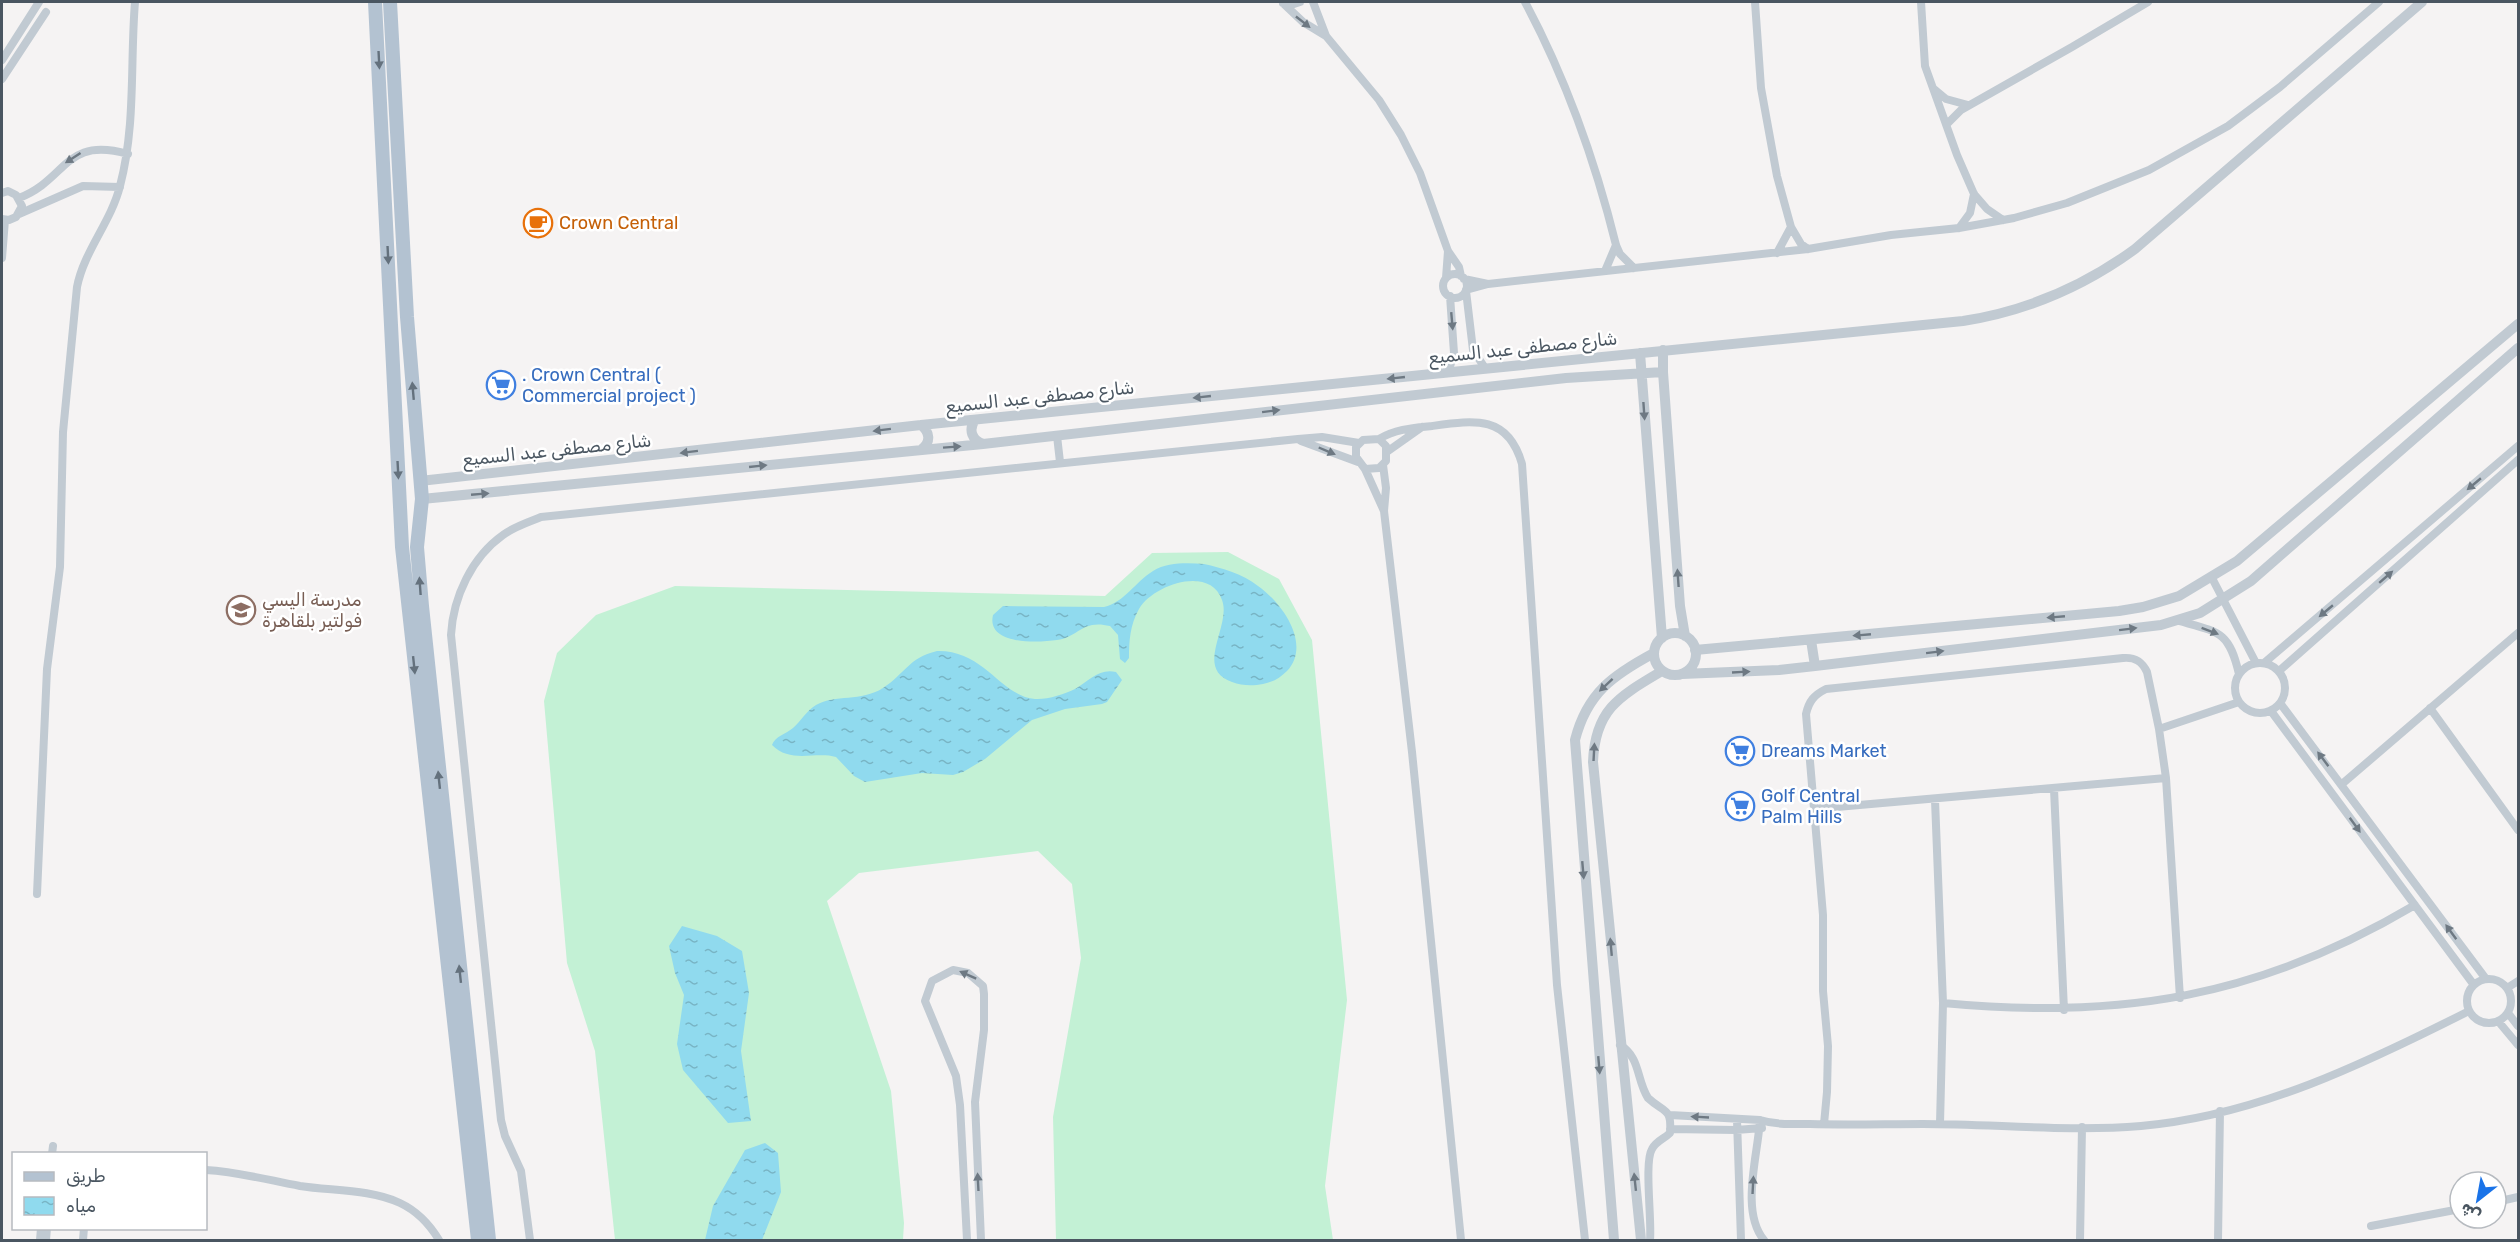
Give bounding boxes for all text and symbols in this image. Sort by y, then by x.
one-way arrow [1296,15,1311,27]
one-way arrow [374,50,383,69]
one-way arrow [65,152,81,164]
cafe icon: Crown Central [522,207,554,239]
place label: Crown Central [559,212,678,234]
one-way arrow [383,245,392,264]
one-way arrow [1447,311,1457,330]
street label: شارع مصطفى عبد السميع [1428,327,1619,371]
place label: . Crown Central ( Commercial project ) [522,364,696,407]
supermarket icon: . Crown Central ( Commercial project ) [485,369,517,401]
one-way arrow [1386,373,1405,383]
street label: شارع مصطفى عبد السميع [945,376,1136,420]
one-way arrow [408,382,418,401]
one-way arrow [1192,392,1211,402]
one-way arrow [1639,402,1648,421]
one-way arrow [1262,407,1281,416]
one-way arrow [873,425,892,434]
street label: شارع مصطفى عبد السميع [462,429,653,473]
one-way arrow [942,442,961,451]
one-way arrow [679,447,698,457]
one-way arrow [1319,447,1336,456]
one-way arrow [393,461,403,480]
one-way arrow [748,461,767,471]
one-way arrow [2467,477,2482,490]
one-way arrow [471,489,490,499]
one-way arrow [1674,568,1683,587]
one-way arrow [2378,570,2393,584]
one-way arrow [415,576,425,595]
place label: مدرسة اليسي فولتير بلقاهرة [262,589,362,632]
school or university icon: مدرسة اليسي فولتير بلقاهرة [225,594,257,626]
one-way arrow [2319,604,2334,617]
one-way arrow [2046,612,2065,622]
one-way arrow [2119,624,2138,634]
one-way arrow [2201,626,2219,636]
one-way arrow [1852,630,1871,640]
one-way arrow [1925,647,1944,657]
one-way arrow [409,655,419,674]
one-way arrow [1731,667,1750,676]
one-way arrow [1598,678,1613,692]
supermarket icon: Dreams Market [1724,735,1756,767]
place label: Dreams Market [1761,740,1887,762]
one-way arrow [1589,743,1598,762]
one-way arrow [2317,751,2329,766]
one-way arrow [434,770,443,789]
place label: Golf Central Palm Hills [1761,785,1860,828]
supermarket icon: Golf Central Palm Hills [1724,790,1756,822]
one-way arrow [2349,818,2361,833]
one-way arrow [1579,861,1588,880]
one-way arrow [2445,925,2457,941]
one-way arrow [1606,937,1616,956]
one-way arrow [455,964,465,983]
one-way arrow [959,971,976,980]
one-way arrow [1594,1055,1604,1074]
one-way arrow [1690,1112,1709,1122]
legend [12,1152,207,1230]
text: طريق [66,1165,106,1187]
north arrow [2448,1170,2508,1230]
one-way arrow [973,1173,983,1192]
one-way arrow [1630,1173,1639,1192]
one-way arrow [1749,1176,1758,1195]
text: مياه [66,1195,96,1217]
text: ش [2457,1199,2484,1226]

